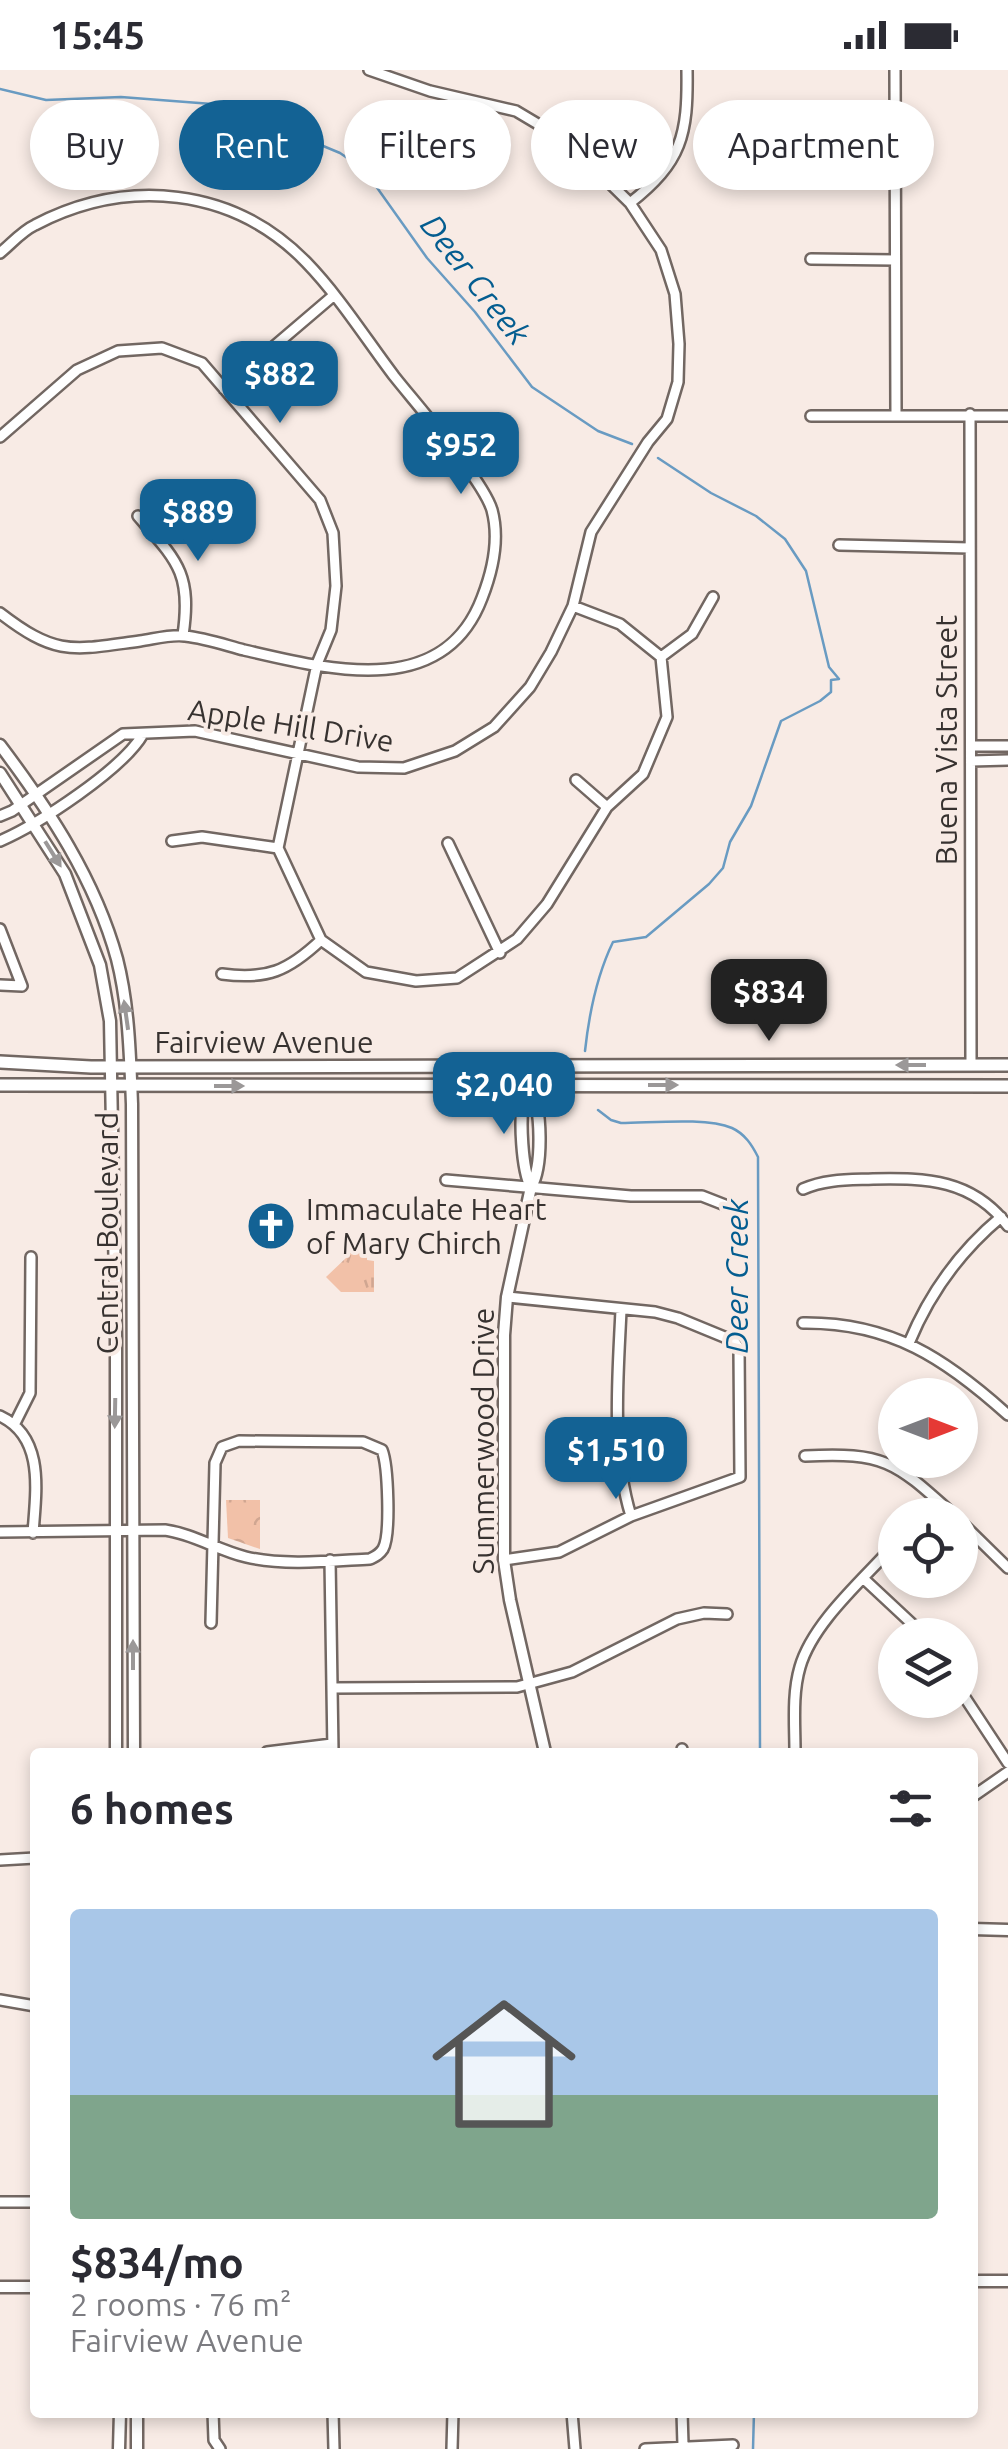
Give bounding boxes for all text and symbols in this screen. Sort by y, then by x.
text: 15:45 [50,14,145,56]
chip: Buy [30,100,159,190]
chip: Rent [179,100,324,190]
chip: Filters [344,100,511,190]
chip: New [531,100,673,190]
chip: Apartment [693,100,934,190]
water label: Deer Creek [414,207,538,352]
pin: $882 [221,341,339,426]
text: $882 [244,355,316,391]
pin: $952 [402,412,520,497]
text: $952 [425,426,497,462]
pin: $889 [139,479,257,564]
text: $889 [162,493,234,529]
street label: Buena Vista Street [929,615,963,865]
street label: Apple Hill Drive [186,692,396,758]
one-way arrow [44,840,61,868]
pin: $834 [710,959,828,1044]
text: $834 [733,973,805,1009]
one-way arrow [118,999,134,1031]
street label: Fairview Avenue [154,1025,374,1059]
pin: $2,040 [423,1052,585,1137]
one-way arrow [894,1057,926,1073]
text: $2,040 [455,1066,553,1102]
one-way arrow [647,1077,679,1093]
one-way arrow [213,1078,245,1094]
street label: Central Boulevard [90,1112,124,1354]
place label: Immaculate Heart of Mary Chirch [306,1192,547,1260]
water label: Deer Creek [718,1198,754,1354]
church icon: Immaculate Heart of Mary Chirch [245,1200,297,1252]
street label: Summerwood Drive [466,1308,500,1574]
north arrow [878,1378,978,1478]
map controls [878,1378,978,1718]
one-way arrow [107,1398,123,1430]
pin: $1,510 [535,1417,697,1502]
text: $1,510 [567,1431,665,1467]
button: locate [878,1498,978,1598]
button: layers [878,1618,978,1718]
one-way arrow [125,1639,141,1671]
icon: filters [883,1781,938,1836]
text: 6 homes [70,1785,234,1832]
icon: home [414,1974,594,2154]
text: $834/mo [70,2239,244,2286]
text: 2 rooms · 76 m² [70,2286,291,2322]
text: Fairview Avenue [70,2322,304,2358]

